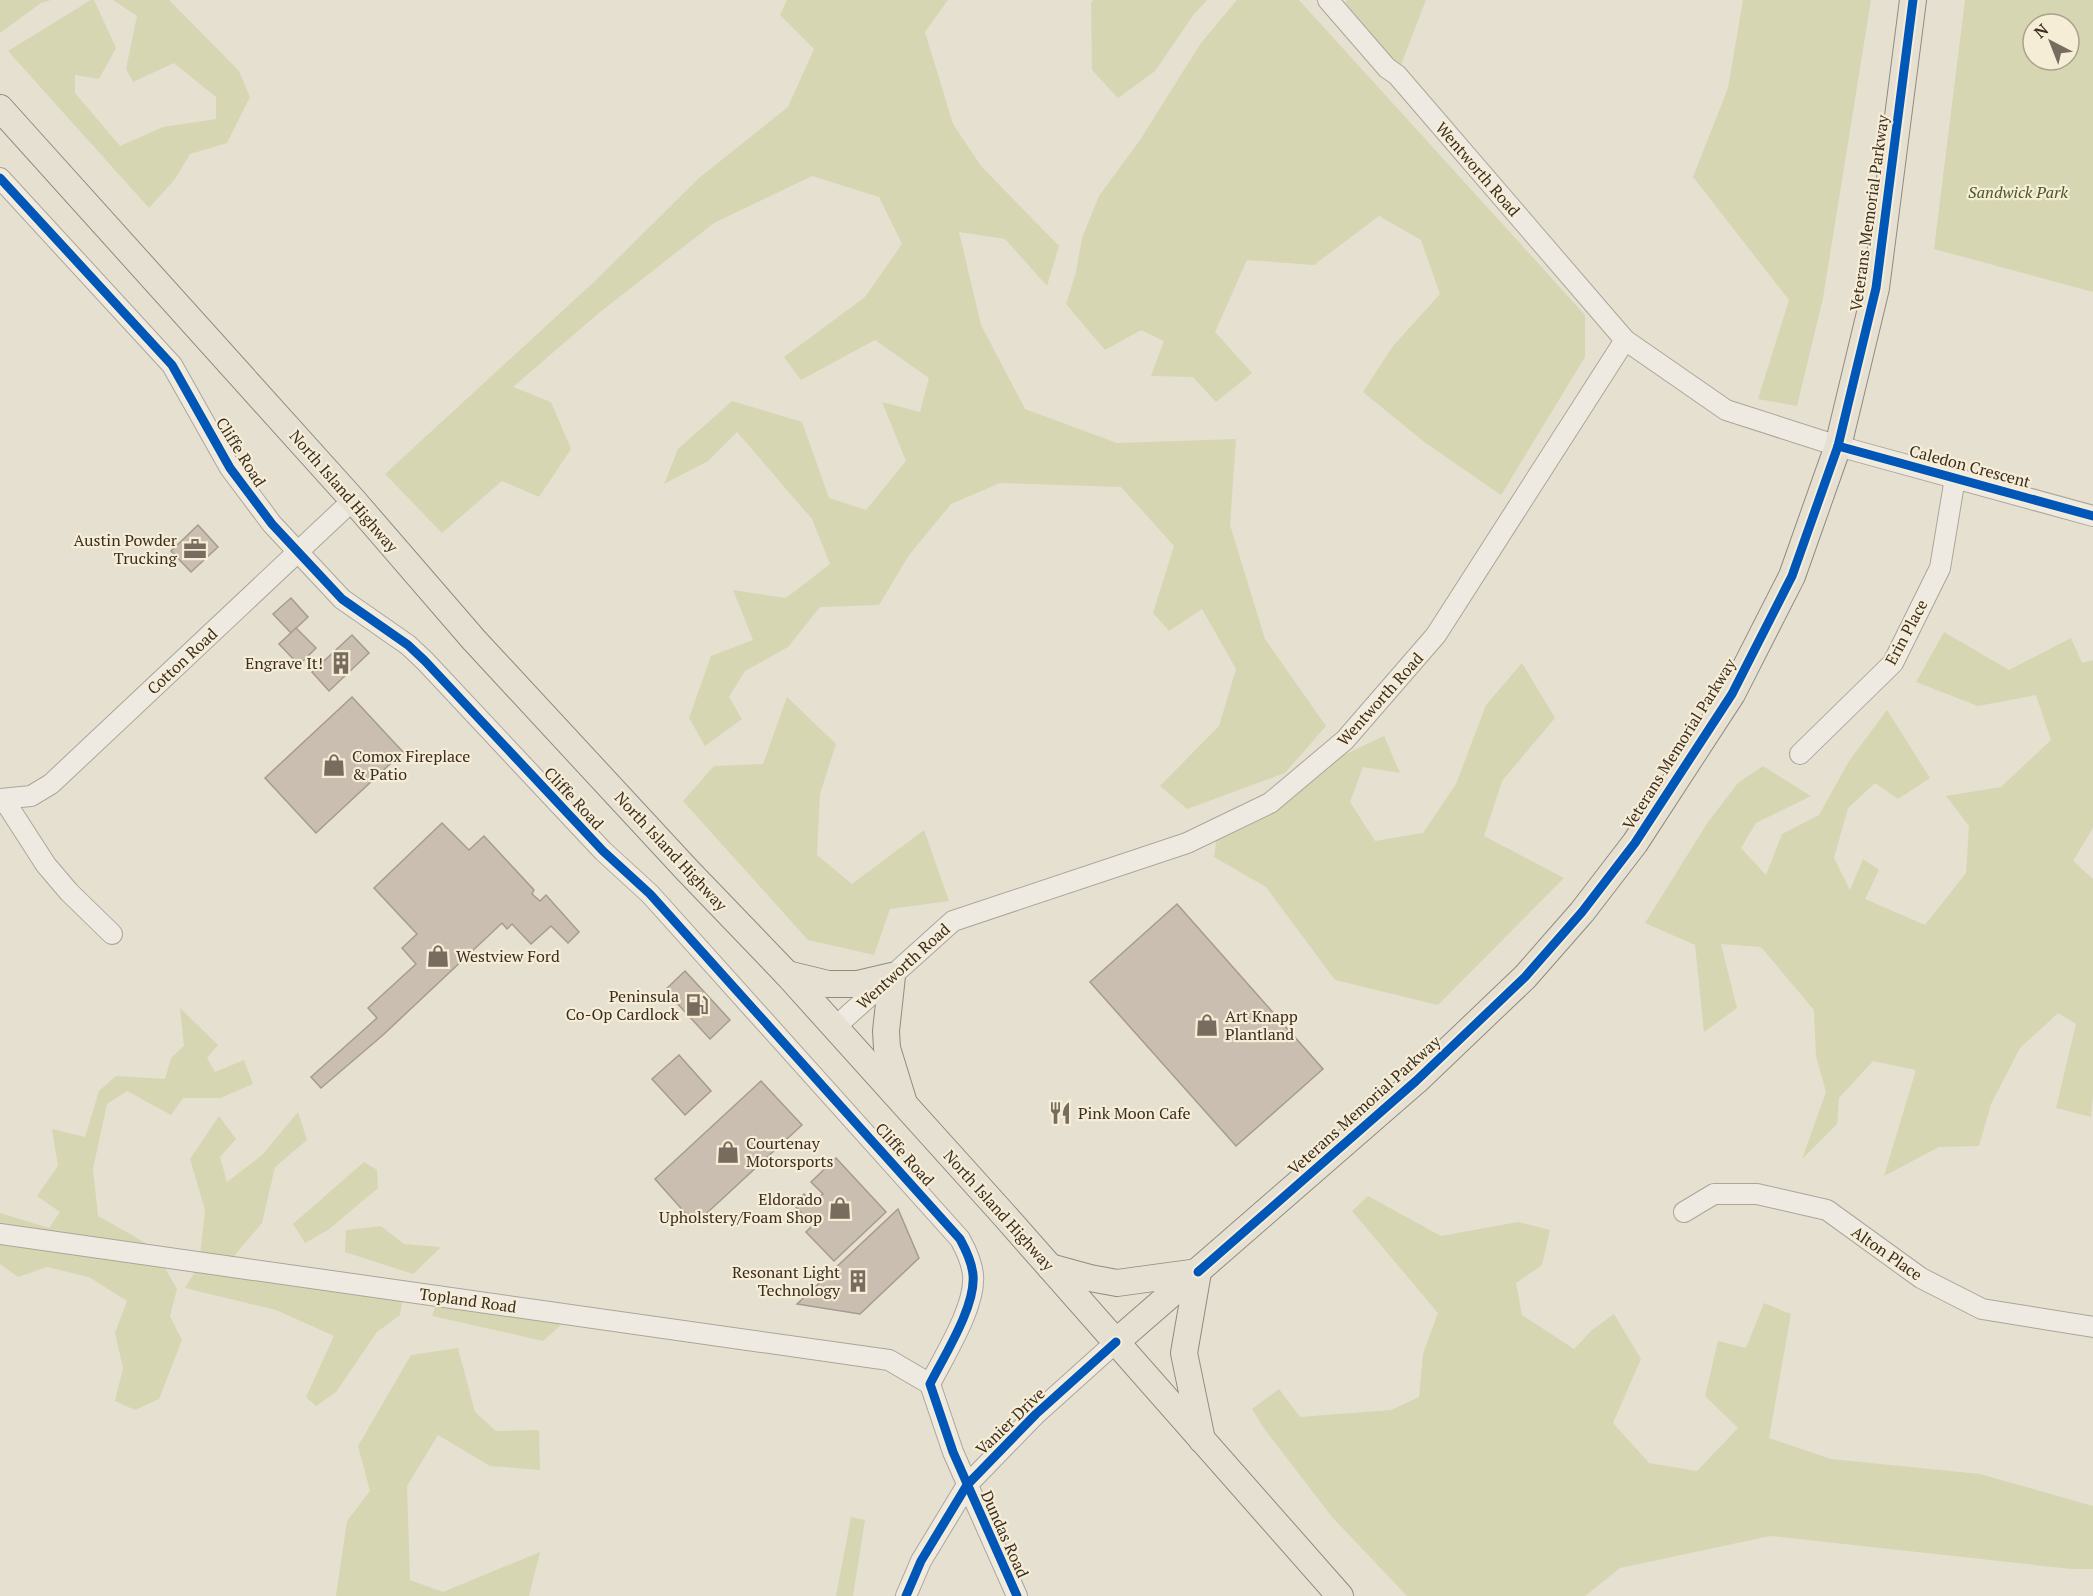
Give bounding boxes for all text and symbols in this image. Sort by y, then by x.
north arrow [2021,12,2081,72]
text: N [2029,19,2053,43]
street label: Veterans Memorial Parkway [1844,112,1894,313]
street label: Wentworth Road [1431,117,1525,221]
park label: Sandwick Park [1968,181,2068,203]
street label: Cliffe Road [211,413,271,491]
street label: North Island Highway [285,425,404,558]
street label: Caledon Crescent [1907,439,2033,493]
place label: Austin Powder Trucking [73,529,178,569]
office icon: Austin Powder Trucking [182,536,208,562]
street label: Erin Place [1880,595,1932,669]
street label: Cotton Road [142,623,222,699]
street label: Wentworth Road [1332,647,1428,750]
building icon: Engrave It! [328,650,354,676]
place label: Engrave It! [245,652,323,674]
street label: Veterans Memorial Parkway [1617,653,1741,834]
place label: Comox Fireplace & Patio [352,745,470,785]
shop icon: Comox Fireplace & Patio [321,752,347,778]
street label: Cliffe Road [539,762,609,834]
street label: North Island Highway [610,787,733,916]
street label: Wentworth Road [852,918,955,1014]
shop icon: Westview Ford [425,943,451,969]
place label: Westview Ford [456,945,560,967]
place label: Peninsula Co-Op Cardlock [566,985,680,1025]
fuel station icon: Peninsula Co-Op Cardlock [684,992,710,1018]
place label: Art Knapp Plantland [1225,1005,1298,1045]
shop icon: Art Knapp Plantland [1194,1012,1220,1038]
street label: Veterans Memorial Parkway [1283,1030,1446,1179]
restaurant icon: Pink Moon Cafe [1047,1100,1073,1126]
place label: Pink Moon Cafe [1078,1102,1191,1124]
street label: Cliffe Road [871,1118,939,1191]
place label: Courtenay Motorsports [746,1132,833,1172]
shop icon: Courtenay Motorsports [715,1139,741,1165]
street label: North Island Highway [939,1145,1060,1276]
place label: Eldorado Upholstery/Foam Shop [659,1188,822,1228]
shop icon: Eldorado Upholstery/Foam Shop [827,1195,853,1221]
street label: Alton Place [1847,1221,1927,1285]
place label: Resonant Light Technology [732,1261,841,1301]
building icon: Resonant Light Technology [845,1268,871,1294]
street label: Topland Road [418,1282,518,1318]
street label: Vanier Drive [971,1382,1049,1460]
street label: Dundas Road [976,1487,1034,1581]

